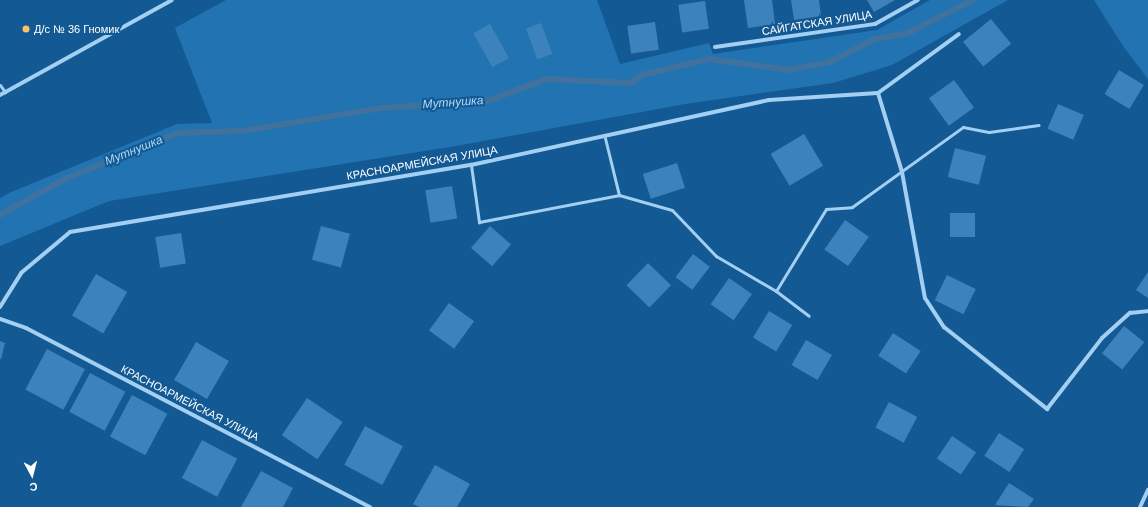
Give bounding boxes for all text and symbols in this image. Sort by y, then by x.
street label: САЙГАТСКАЯ УЛИЦА [761,8,873,38]
place label: Д/с № 36 Гномик [34,22,119,36]
marker: Д/с № 36 Гномик [21,24,31,34]
water label: Мутнушка [422,94,484,112]
water label: Мутнушка [103,133,165,169]
street label: КРАСНОАРМЕЙСКАЯ УЛИЦА [345,143,499,183]
street label: КРАСНОАРМЕЙСКАЯ УЛИЦА [119,362,261,444]
north arrow [12,455,52,495]
text: С [29,480,38,493]

